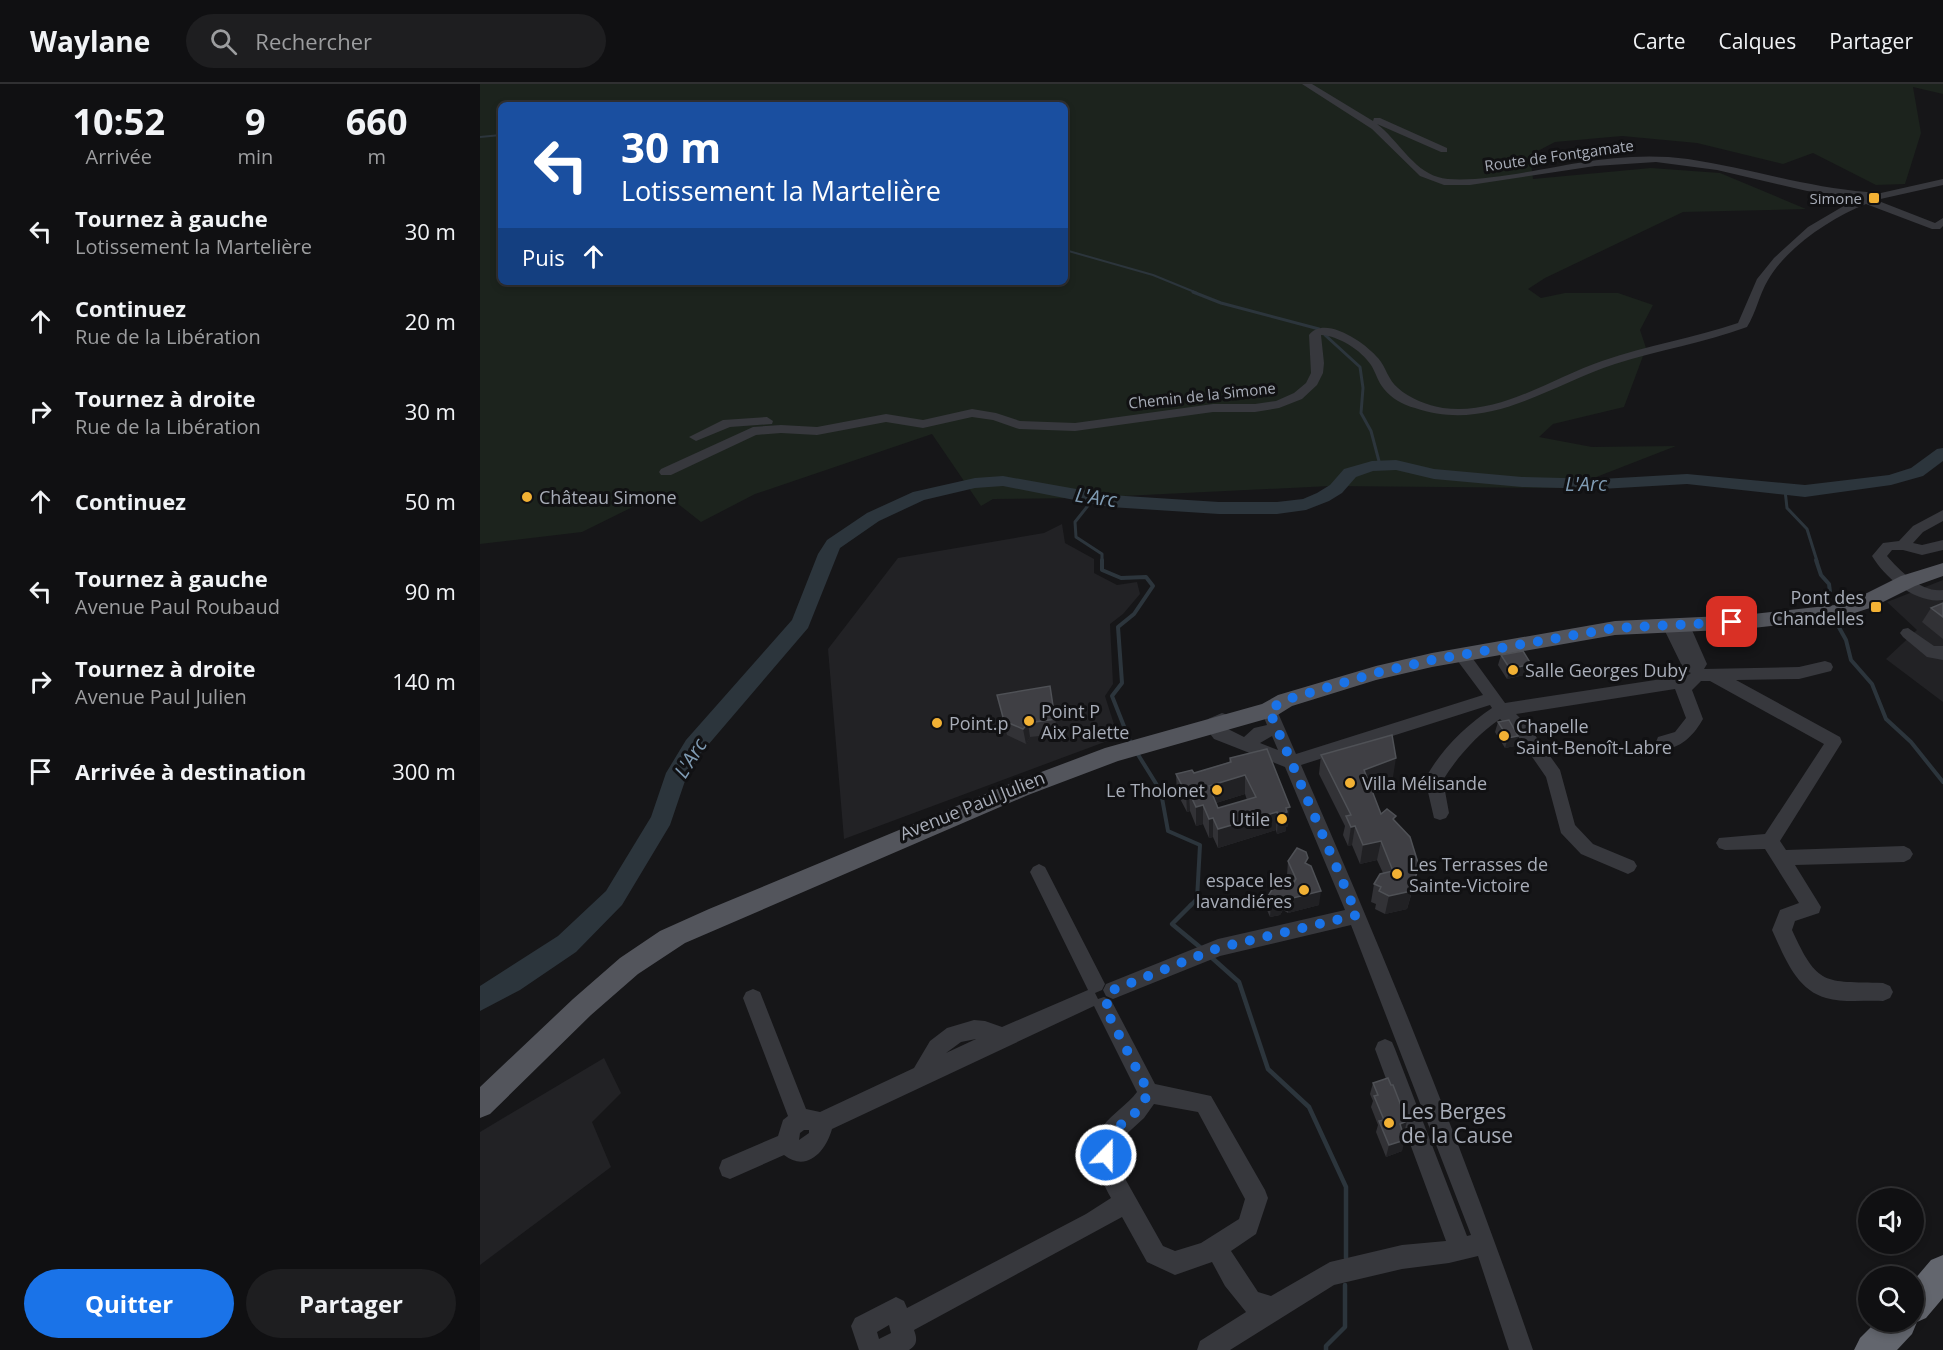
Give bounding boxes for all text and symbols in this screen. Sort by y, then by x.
search box [186,14,606,68]
text: Waylane [30,22,150,60]
icon: search [207,25,240,58]
text: Rechercher [255,26,372,56]
text: Carte [1633,27,1685,55]
text: Calques [1718,27,1796,55]
text: Partager [1829,27,1913,55]
text: 10:52 [72,97,165,146]
text: 9 [245,97,266,146]
text: 660 [346,97,408,146]
text: 30 m [621,118,721,175]
icon: left [522,126,600,204]
street label: Route de Fontgamate [1483,135,1635,175]
text: Arrivée [85,143,152,170]
text: min [237,143,273,170]
text: m [367,143,386,170]
text: Lotissement la Martelière [621,172,941,209]
place label: Simone [1809,188,1862,208]
marker: Simone [1867,191,1881,205]
text: Tournez à gauche [75,203,268,233]
icon: left [24,215,57,248]
text: 30 m [405,216,456,246]
text: Lotissement la Martelière [75,233,312,260]
icon: ahead [577,240,610,273]
text: Puis [522,242,565,272]
text: Continuez [75,293,186,323]
icon: ahead [24,305,57,338]
text: 20 m [405,306,456,336]
text: Rue de la Libération [75,323,261,350]
street label: Chemin de la Simone [1127,377,1277,413]
text: Tournez à droite [75,383,256,413]
icon: right [24,395,57,428]
text: 30 m [405,396,456,426]
text: Rue de la Libération [75,413,261,440]
water label: L'Arc [1565,470,1608,497]
water label: L'Arc [1073,481,1120,513]
icon: ahead [24,485,57,518]
place label: Château Simone [539,485,677,509]
text: Continuez [75,486,186,516]
text: 50 m [405,486,456,516]
marker: Château Simone [520,490,534,504]
text: Tournez à gauche [75,563,268,593]
icon: left [24,575,57,608]
text: 90 m [405,576,456,606]
place label: Pont des Chandelles [1772,585,1864,630]
text: Avenue Paul Roubaud [75,593,280,620]
pin [1706,596,1757,647]
marker: Pont des Chandelles [1869,600,1883,614]
icon: arrive [1715,605,1748,638]
text: Tournez à droite [75,653,256,683]
place label: Salle Georges Duby [1525,658,1688,682]
marker: Salle Georges Duby [1506,663,1520,677]
icon: right [24,665,57,698]
text: 140 m [392,666,456,696]
text: Avenue Paul Julien [75,683,247,710]
place label: Point P Aix Palette [1041,699,1129,744]
place label: Point.p [949,711,1008,735]
marker: Point P Aix Palette [1022,714,1036,728]
place label: Chapelle Saint-Benoît-Labre [1516,714,1672,759]
marker: Point.p [930,716,944,730]
marker: Chapelle Saint-Benoît-Labre [1497,729,1511,743]
water label: L'Arc [667,732,713,783]
icon: arrive [24,755,57,788]
text: Arrivée à destination [75,756,306,786]
text: 300 m [392,756,456,786]
street label: Avenue Paul Julien [896,765,1048,845]
place label: Villa Mélisande [1362,771,1487,795]
marker: Villa Mélisande [1343,776,1357,790]
place label: Le Tholonet [1106,778,1205,802]
marker: Le Tholonet [1210,783,1224,797]
place label: Utile [1231,807,1270,831]
marker: Utile [1275,812,1289,826]
place label: Les Terrasses de Sainte-Victoire [1409,852,1548,897]
marker: Les Terrasses de Sainte-Victoire [1390,867,1404,881]
place label: espace les lavandiéres [1196,868,1292,913]
marker: espace les lavandiéres [1297,883,1311,897]
place label: Les Berges de la Cause [1401,1097,1513,1149]
marker: Les Berges de la Cause [1382,1116,1396,1130]
position arrow [1074,1123,1138,1187]
map controls [1858,1188,1924,1332]
button: sound [1858,1188,1924,1254]
button: search [1858,1266,1924,1332]
button: Quitter [24,1269,234,1338]
button: Partager [246,1269,456,1338]

